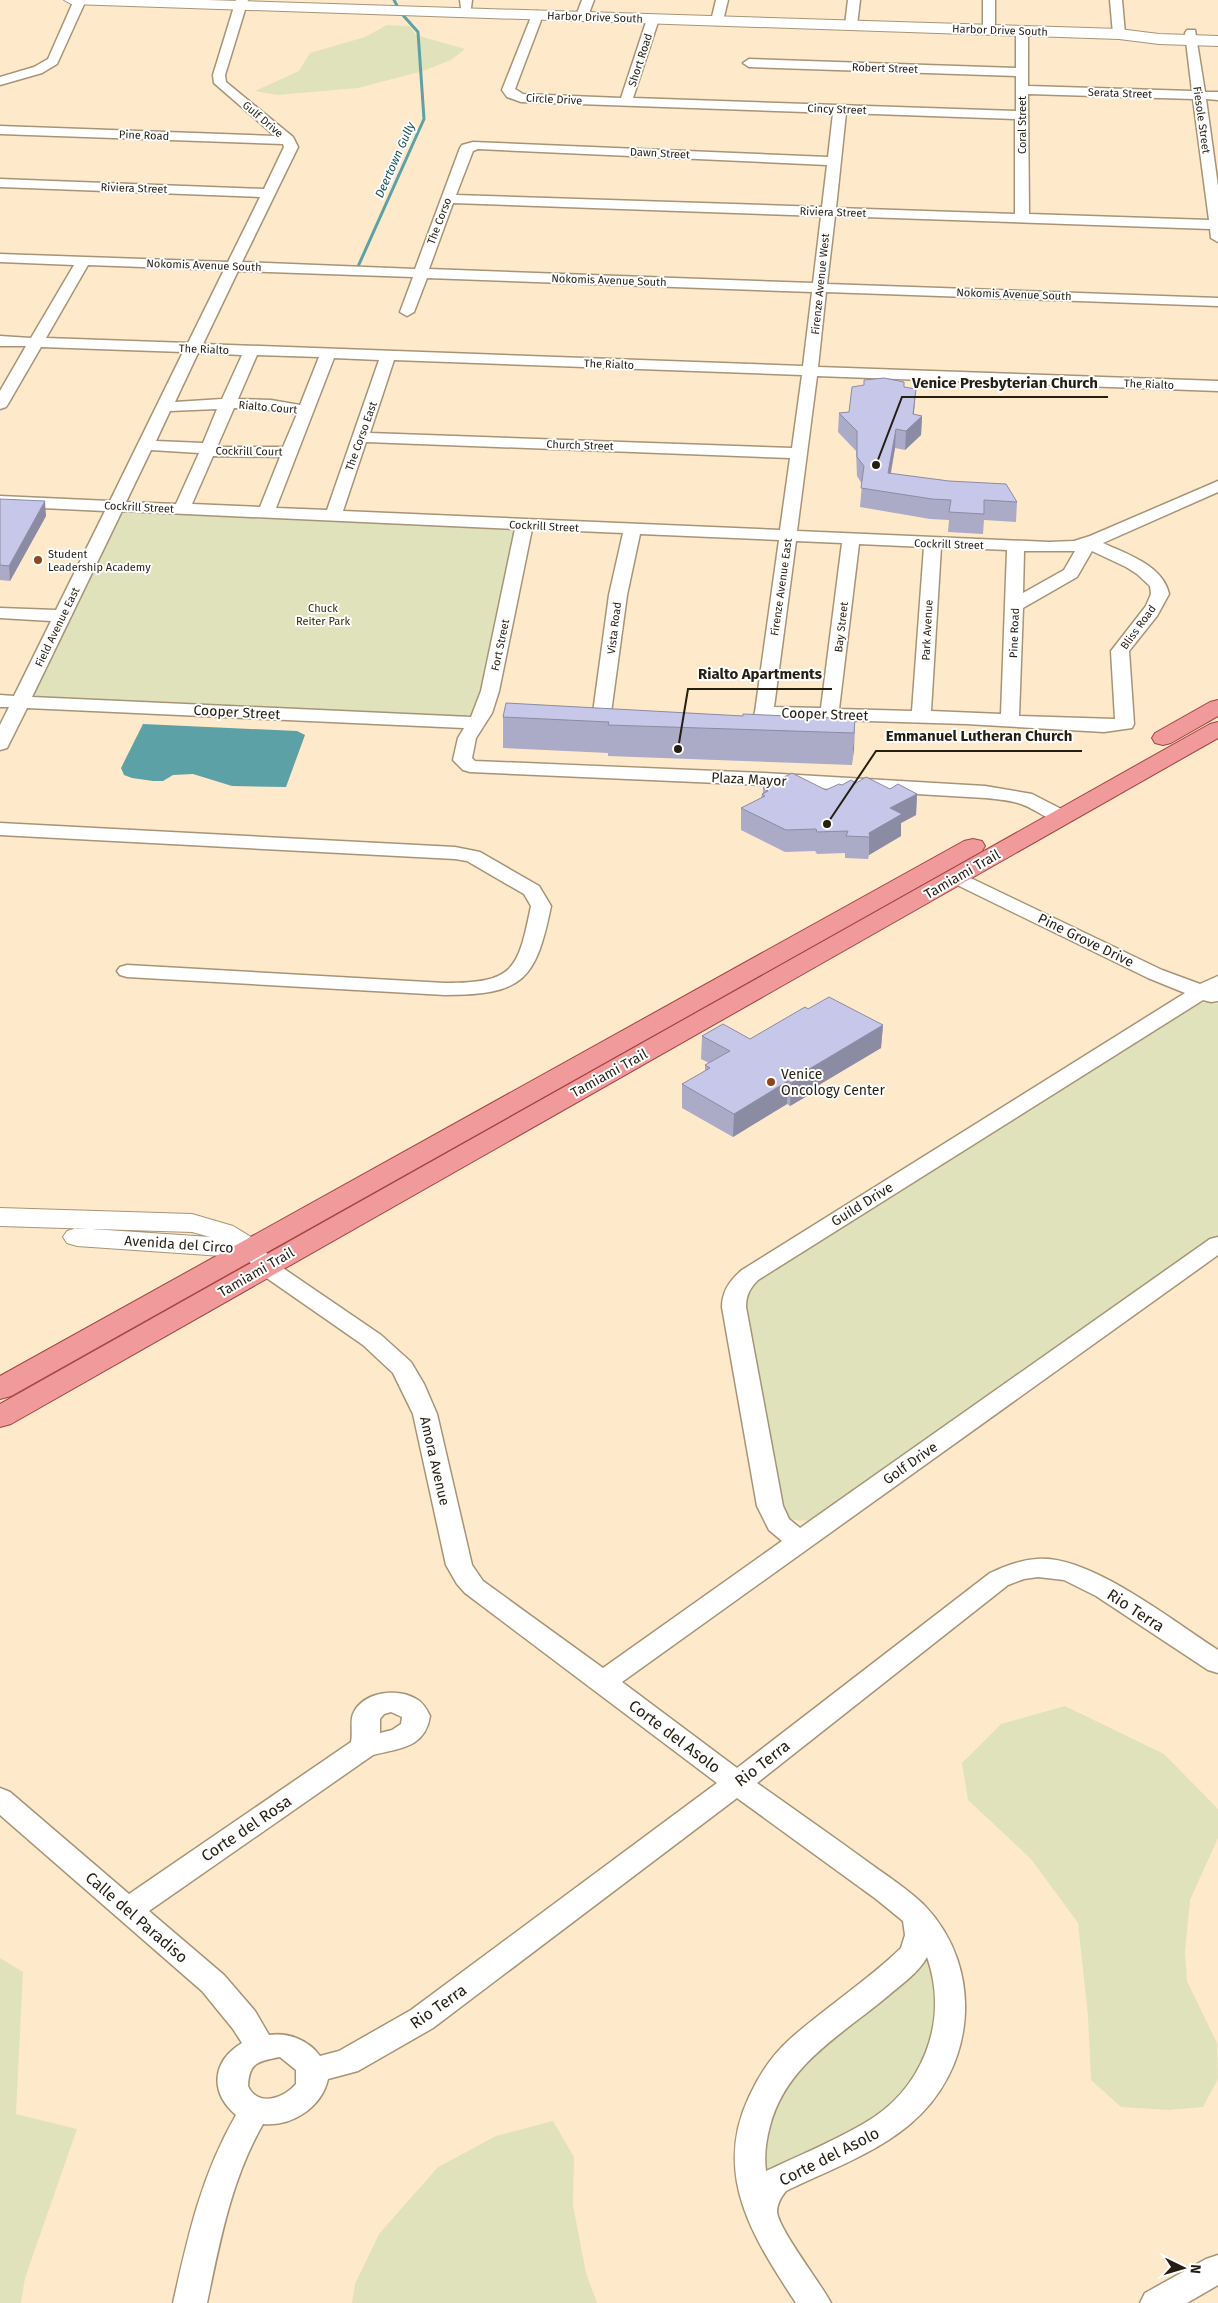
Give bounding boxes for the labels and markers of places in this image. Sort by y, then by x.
callout: Venice Presbyterian Church [902,367,1108,397]
place label: Student Leadership Academy [48,548,151,574]
marker: Student Leadership Academy [32,554,44,566]
callout: Rialto Apartments [688,659,832,689]
callout: Emmanuel Lutheran Church [876,721,1082,751]
place label: Venice Oncology Center [781,1066,885,1099]
marker: Venice Oncology Center [765,1076,777,1088]

